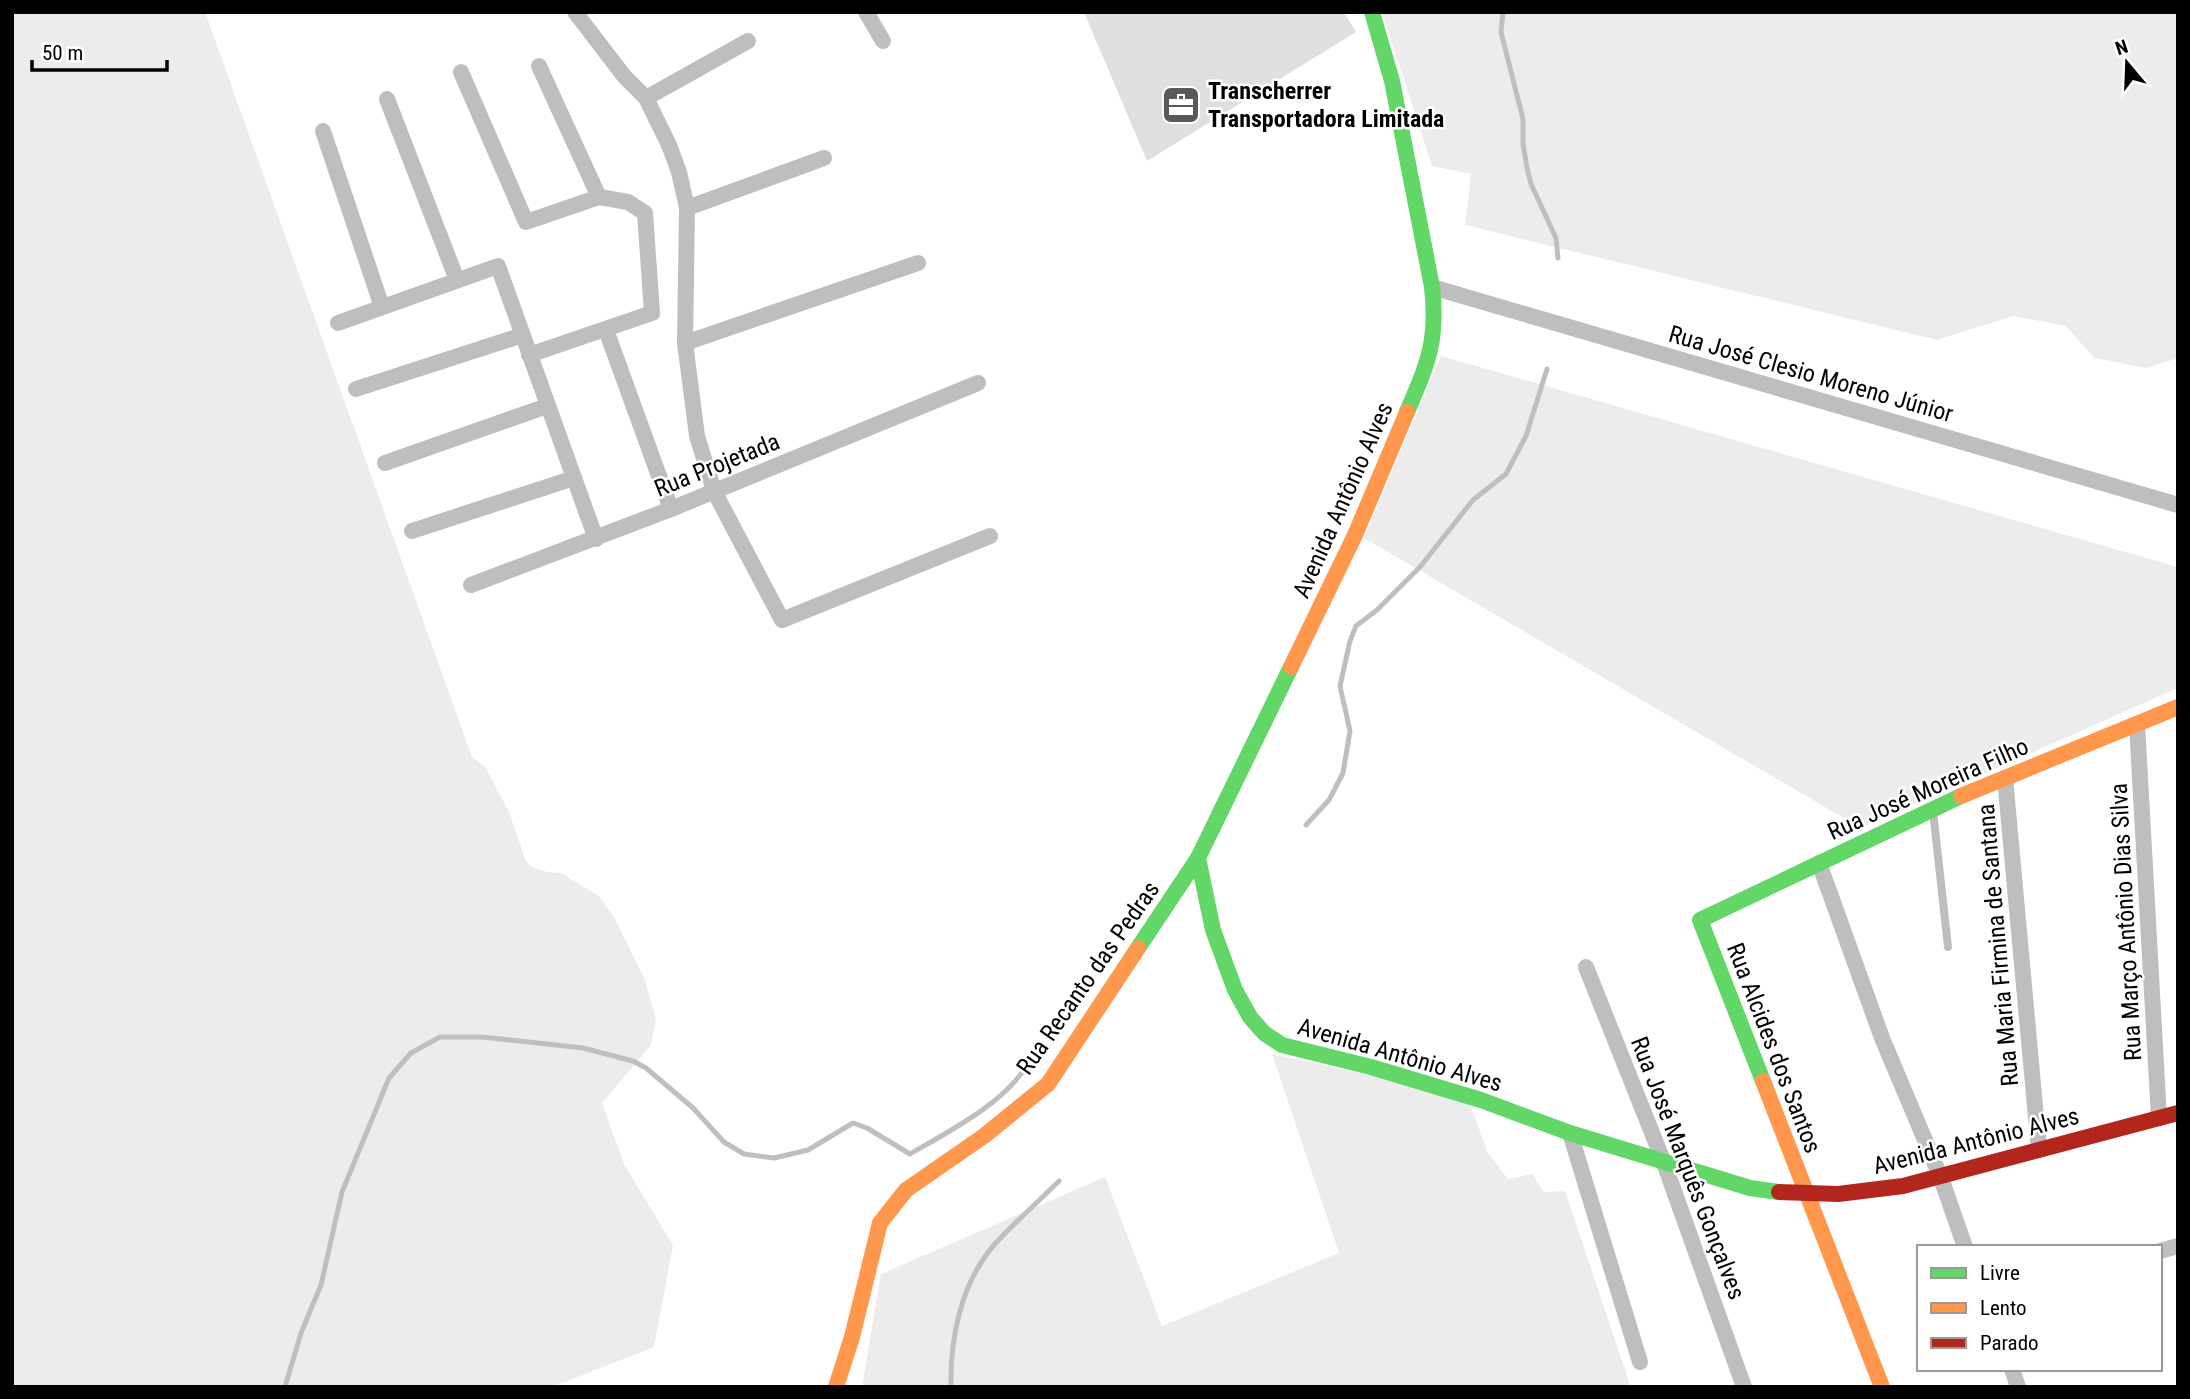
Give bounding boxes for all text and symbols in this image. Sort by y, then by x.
scale bar [32,28,166,72]
north arrow [2092,28,2162,98]
text: N [2112,35,2131,60]
text: 50 m [42,41,83,65]
place label: Transcherrer Transportadora Limitada [1208,77,1444,133]
office icon: Transcherrer Transportadora Limitada [1160,84,1202,126]
street label: Rua José Clesio Moreno Júnior [1666,320,1956,428]
street label: Avenida Antônio Alves [1287,398,1399,602]
street label: Rua Projetada [650,427,784,503]
street label: Rua José Moreira Filho [1823,732,2033,846]
street label: Rua Março Antônio Dias Silva [2105,782,2147,1062]
street label: Rua Maria Firmina de Santana [1972,803,2024,1087]
street label: Rua Recanto das Pedras [1011,876,1165,1080]
street label: Rua Alcides dos Santos [1721,939,1827,1157]
street label: Avenida Antônio Alves [1295,1012,1505,1098]
street label: Rua José Marquês Gonçalves [1625,1033,1751,1303]
street label: Avenida Antônio Alves [1870,1102,2082,1180]
legend [1917,1245,2162,1371]
text: Livre [1980,1261,2020,1285]
text: Lento [1980,1296,2027,1320]
text: Parado [1980,1331,2039,1355]

